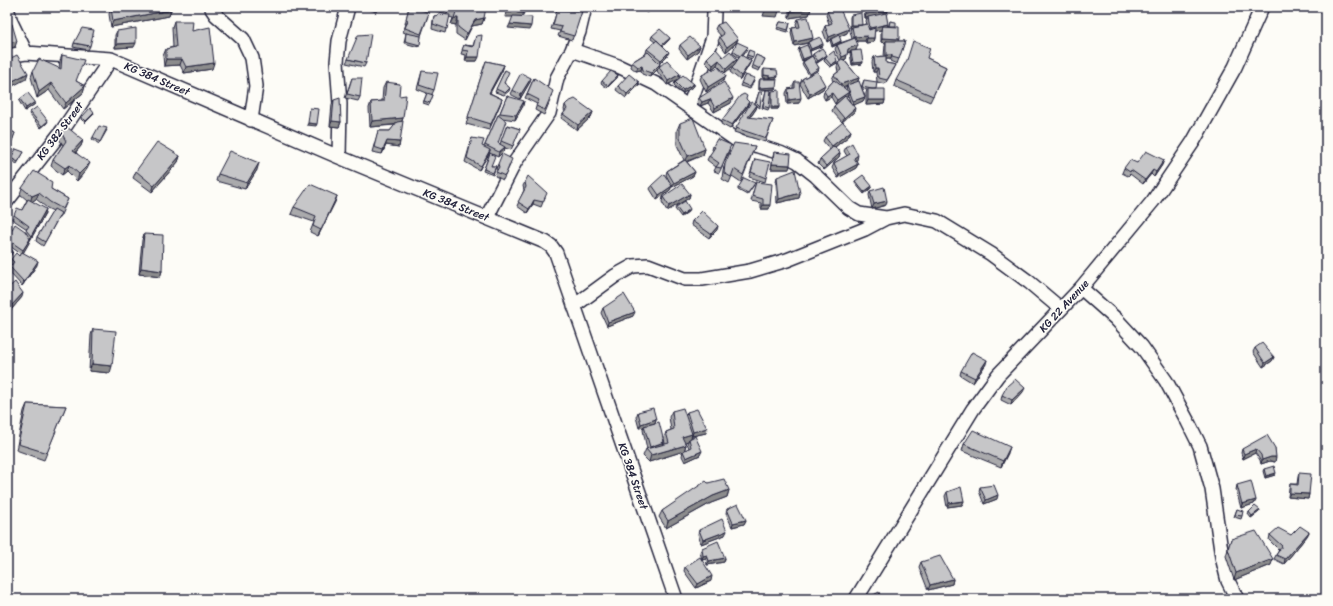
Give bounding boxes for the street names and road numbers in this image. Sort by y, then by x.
street label: KG 384 Street [121,57,193,102]
street label: KG 382 Street [32,97,89,164]
street label: KG 384 Street [420,183,492,227]
street label: KG 22 Avenue [1034,274,1094,337]
street label: KG 384 Street [613,440,654,513]

